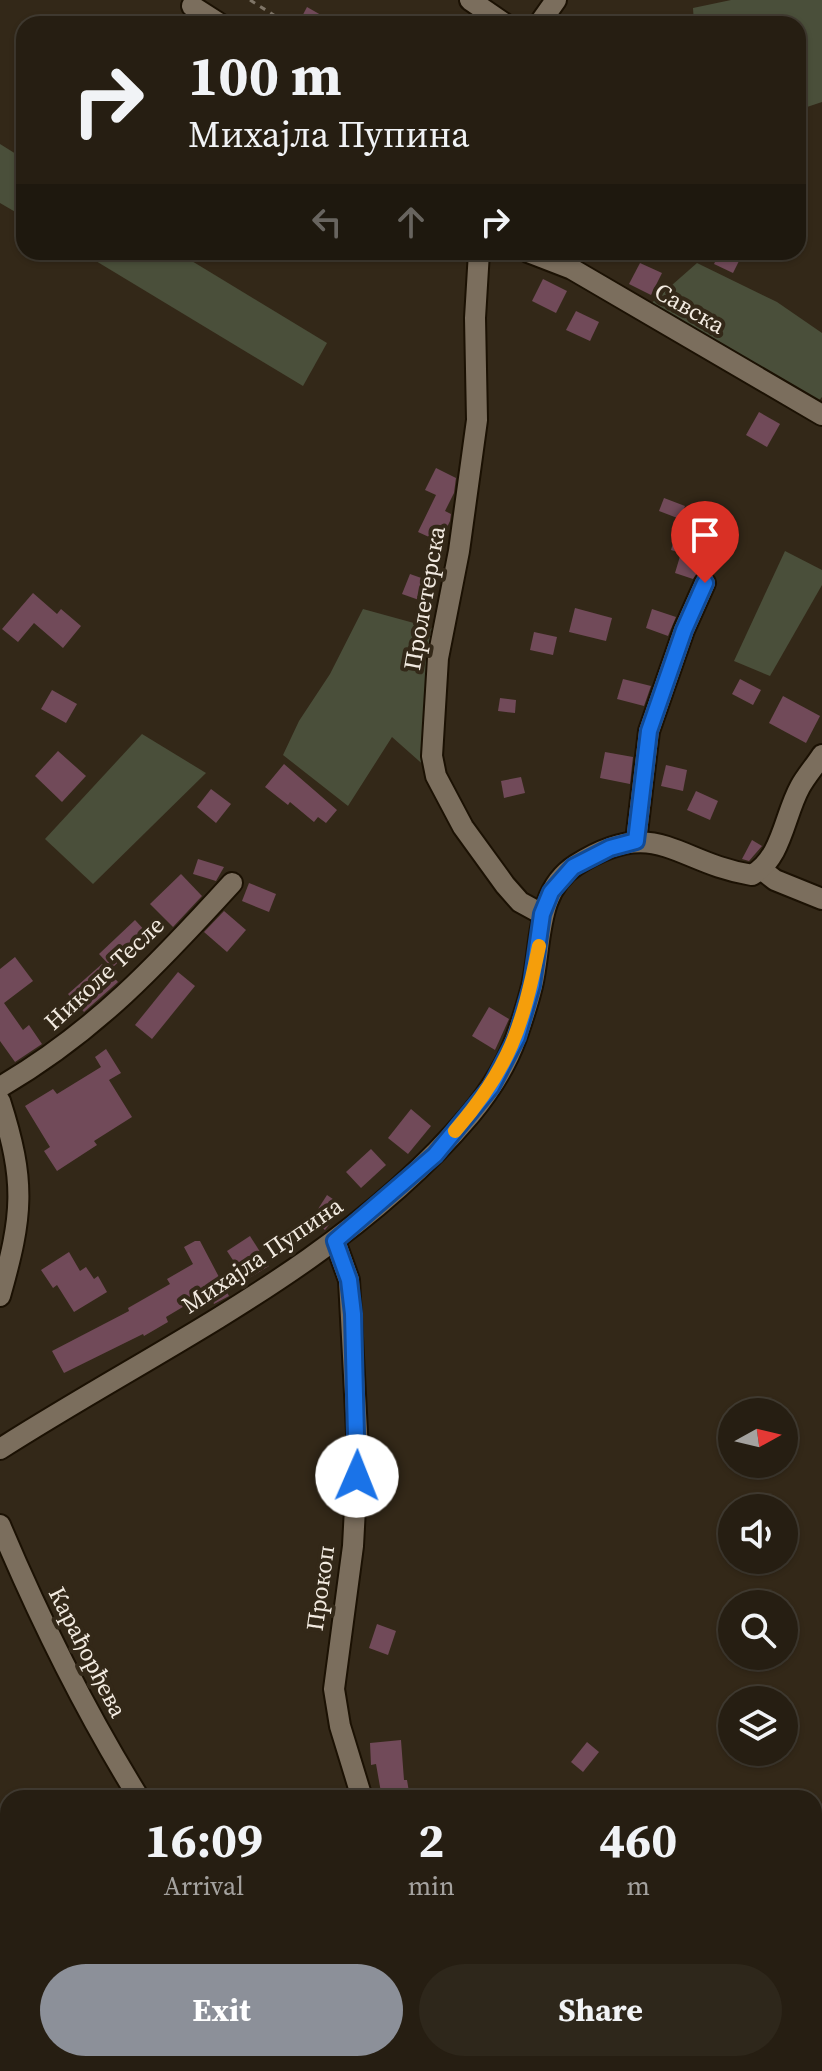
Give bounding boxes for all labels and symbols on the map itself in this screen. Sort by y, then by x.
street label: Савска [649,275,732,342]
pin [671,501,739,583]
street label: Пролетерска [395,523,453,673]
street label: Николе Тесле [37,909,171,1037]
street label: Михајла Пупина [175,1188,350,1321]
north arrow [718,1398,798,1478]
position arrow [315,1434,399,1518]
street label: Прокоп [298,1543,342,1633]
street label: Карађорђева [41,1581,135,1724]

